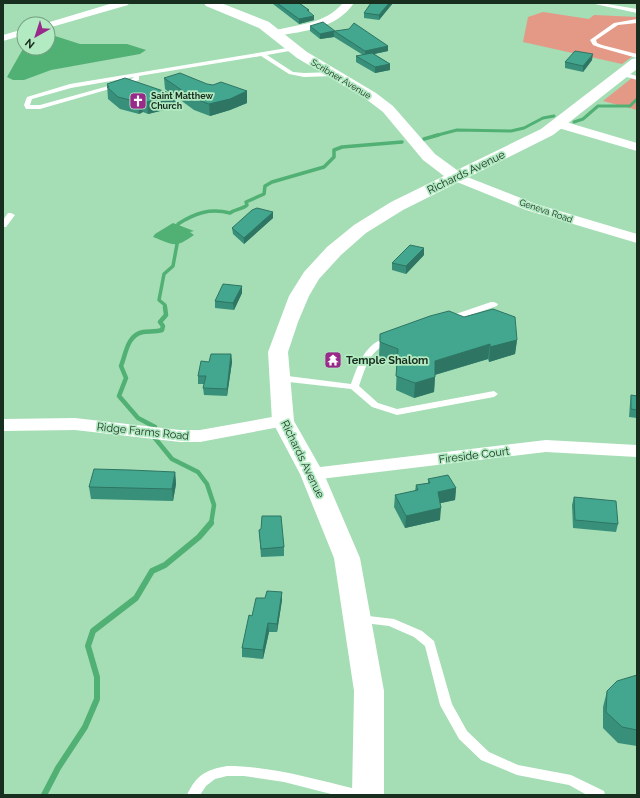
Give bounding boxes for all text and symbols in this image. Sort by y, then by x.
north arrow [16,16,56,56]
text: N [23,36,37,51]
street label: Scribner Avenue [309,57,373,101]
church icon: Saint Matthew Church [128,91,148,111]
place label: Saint Matthew Church [151,91,213,111]
street label: Richards Avenue [425,148,508,197]
street label: Geneva Road [518,197,574,225]
temple icon: Temple Shalom [323,350,343,370]
place label: Temple Shalom [346,354,428,367]
street label: Richards Avenue [278,418,327,501]
street label: Ridge Farms Road [96,420,190,443]
street label: Fireside Court [438,445,510,466]

